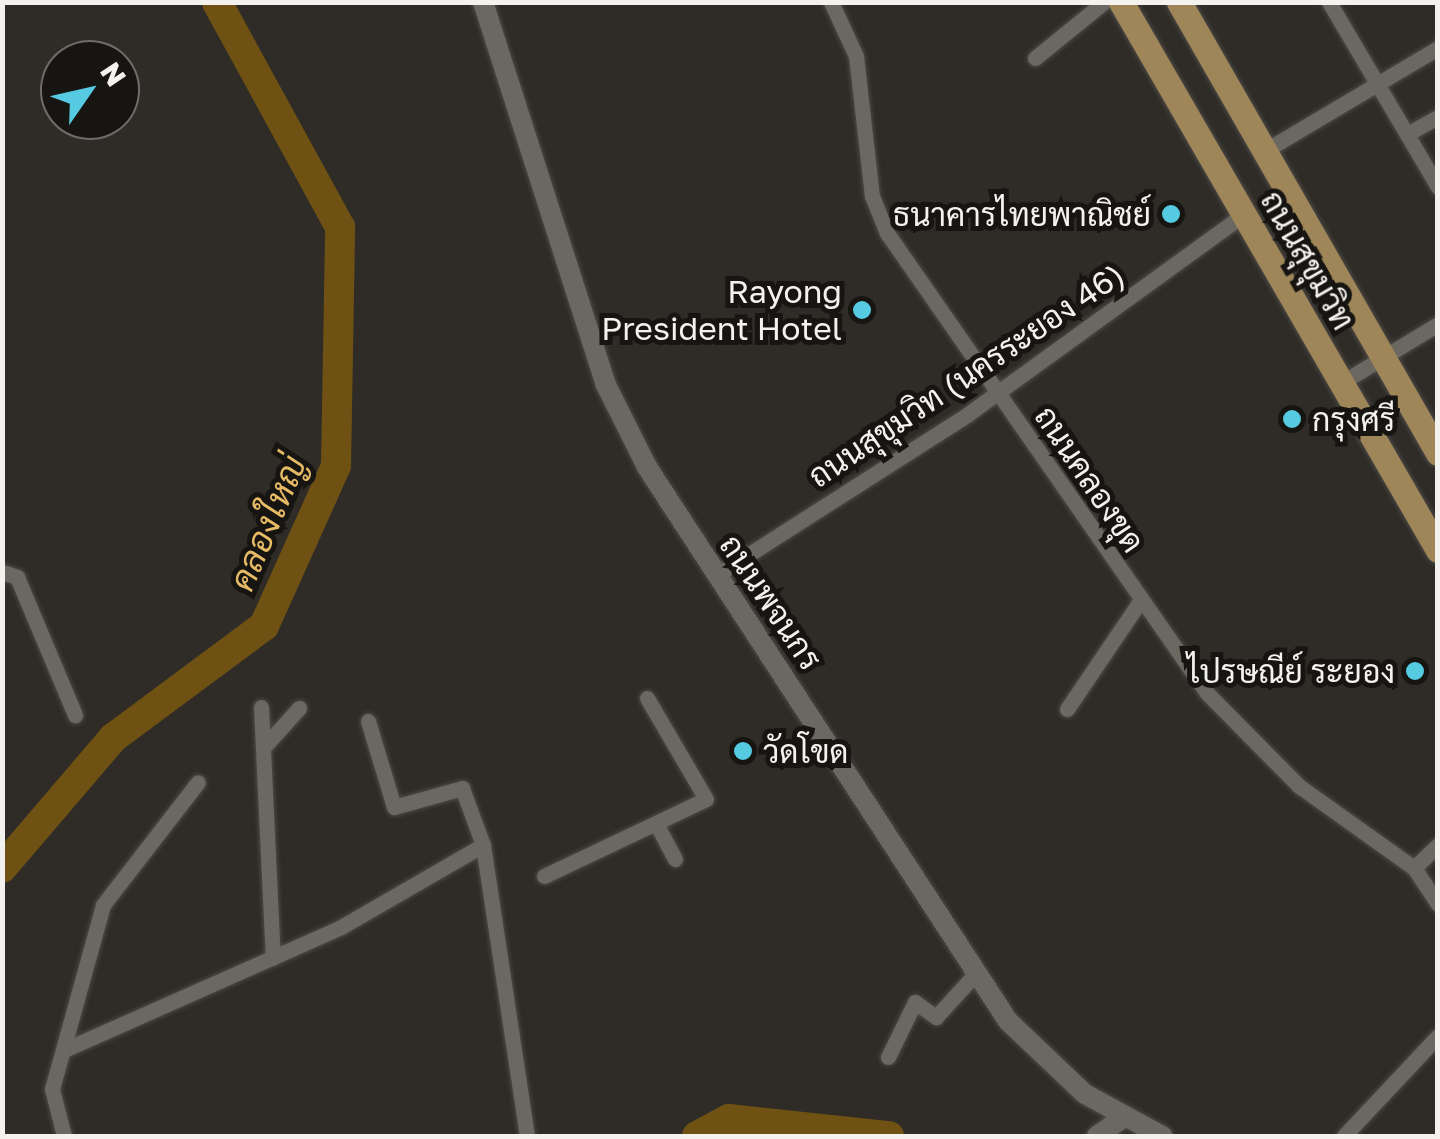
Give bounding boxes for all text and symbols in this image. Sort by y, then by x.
north arrow [40,40,140,140]
text: N [94,56,133,92]
street label: ถนนสุขุมวิท [1253,184,1363,336]
place label: ธนาคารไทยพาณิชย์ [893,195,1151,233]
marker: ธนาคารไทยพาณิชย์ [1160,203,1182,225]
street label: ถนนสุขุมวิท (นครระยอง 46) [801,255,1131,495]
place label: Rayong President Hotel [601,273,842,348]
marker: Rayong President Hotel [851,299,873,321]
street label: ถนนคลองขุด [1027,398,1153,560]
place label: กรุงศรี [1312,400,1395,438]
marker: กรุงศรี [1281,408,1303,430]
water label: คลองใหญ่ [220,449,314,597]
street label: ถนนพจนกร [712,527,830,677]
place label: ไปรษณีย์ ระยอง [1187,652,1395,690]
marker: ไปรษณีย์ ระยอง [1404,660,1426,682]
place label: วัดโขด [763,732,848,770]
marker: วัดโขด [732,740,754,762]

